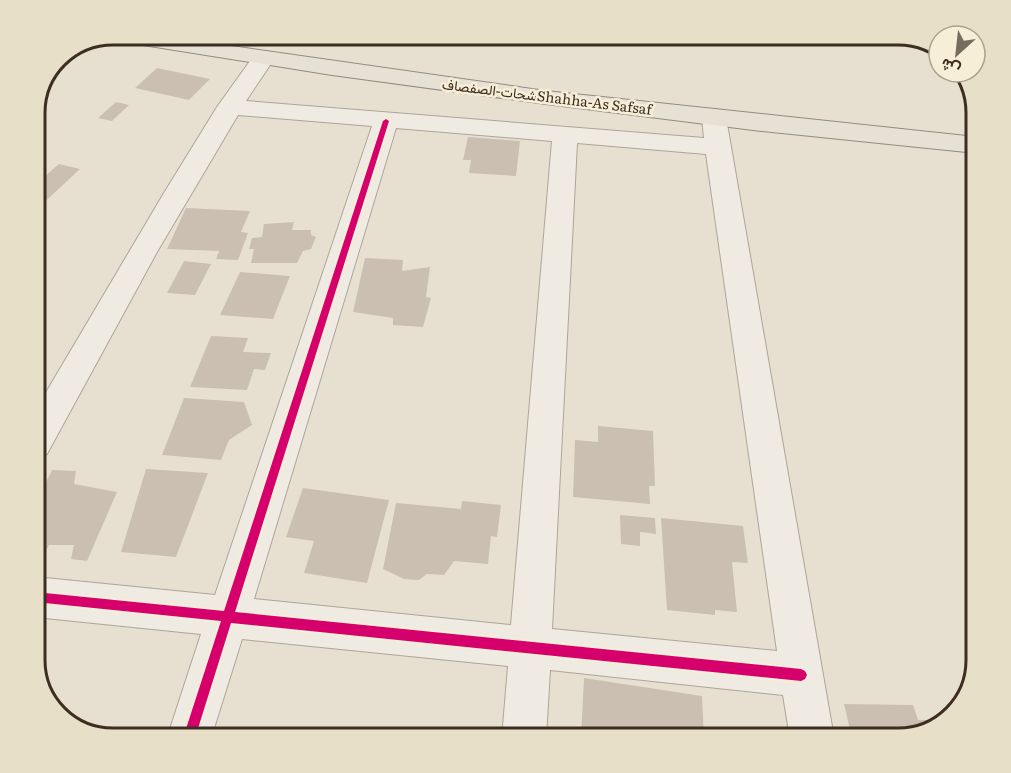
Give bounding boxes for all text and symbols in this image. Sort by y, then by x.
north arrow [927,24,987,84]
text: ش [936,53,964,83]
street label: شحات-الصفصافShahha-As Safsaf [441,73,655,119]

